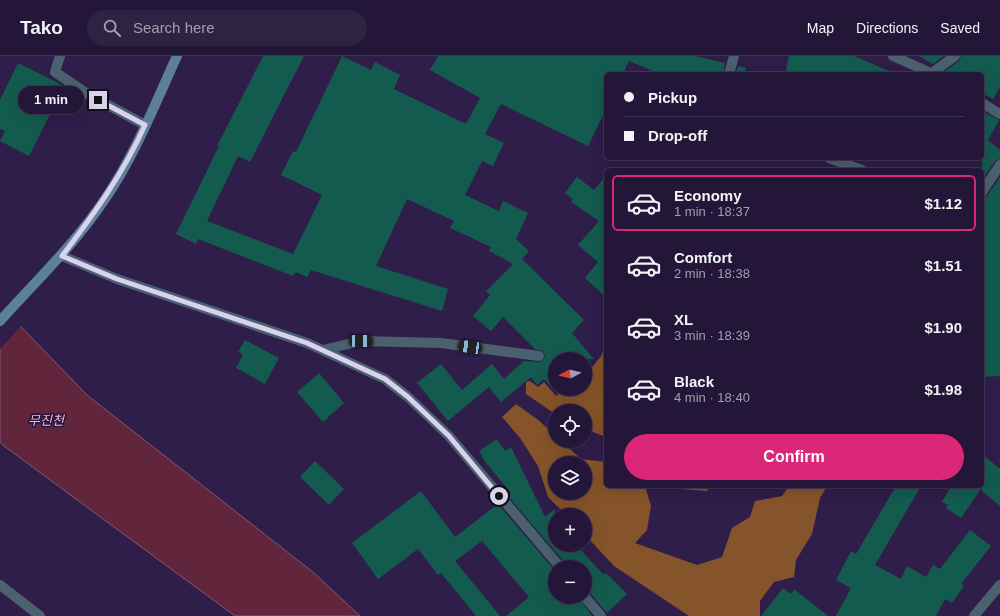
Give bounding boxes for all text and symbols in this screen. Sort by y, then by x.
search box [87,10,367,46]
text: Tako [20,17,63,38]
icon: search [101,17,123,39]
text: Search here [133,19,215,36]
text: Map [807,20,834,36]
text: Directions [856,20,918,36]
text: Saved [940,20,980,36]
callout: 1 min [18,86,84,114]
text: Pickup [648,89,697,106]
route end [89,91,107,109]
text: 1 min [34,92,68,107]
text: Drop-off [648,127,707,144]
icon: car [626,185,662,221]
text: Economy [674,187,742,204]
text: $1.12 [924,195,962,212]
text: 1 min · 18:37 [674,204,750,219]
icon: car [626,247,662,283]
text: Comfort [674,249,732,266]
text: $1.51 [924,257,962,274]
text: 2 min · 18:38 [674,266,750,281]
icon: car [626,309,662,345]
text: XL [674,311,693,328]
text: $1.90 [924,319,962,336]
text: 3 min · 18:39 [674,328,750,343]
car [349,335,373,347]
car [457,339,483,355]
north arrow [548,352,592,396]
map controls [548,352,592,604]
icon: car [626,371,662,407]
text: Black [674,373,714,390]
text: $1.98 [924,381,962,398]
text: 4 min · 18:40 [674,390,750,405]
button: locate [548,404,592,448]
water label: 무진천 [28,413,65,428]
button: Confirm [624,434,964,480]
button: layers [548,456,592,500]
route start [490,487,508,505]
button: + [548,508,592,552]
button: − [548,560,592,604]

